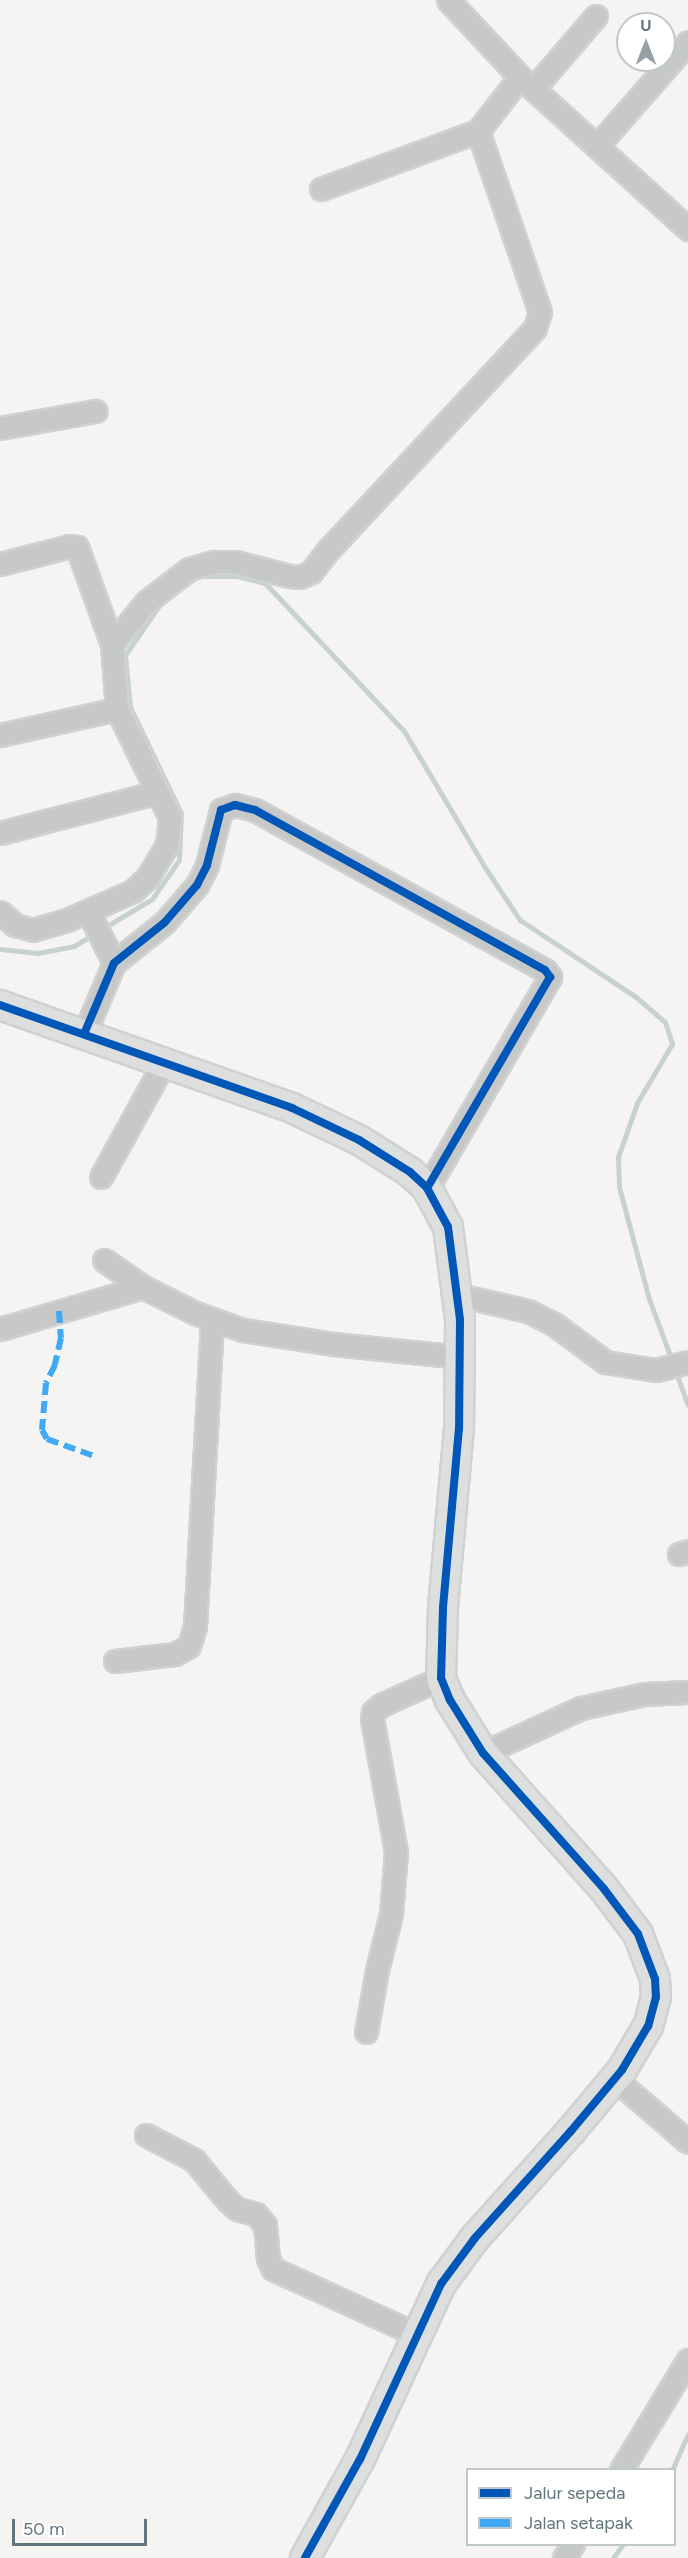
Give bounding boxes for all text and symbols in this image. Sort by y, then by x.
north arrow [616,12,676,72]
text: U [640,16,652,35]
legend [466,2468,676,2546]
text: Jalur sepeda [524,2482,625,2504]
scale bar [15,2507,150,2545]
text: Jalan setapak [524,2512,633,2534]
text: 50 m [23,2518,65,2540]

